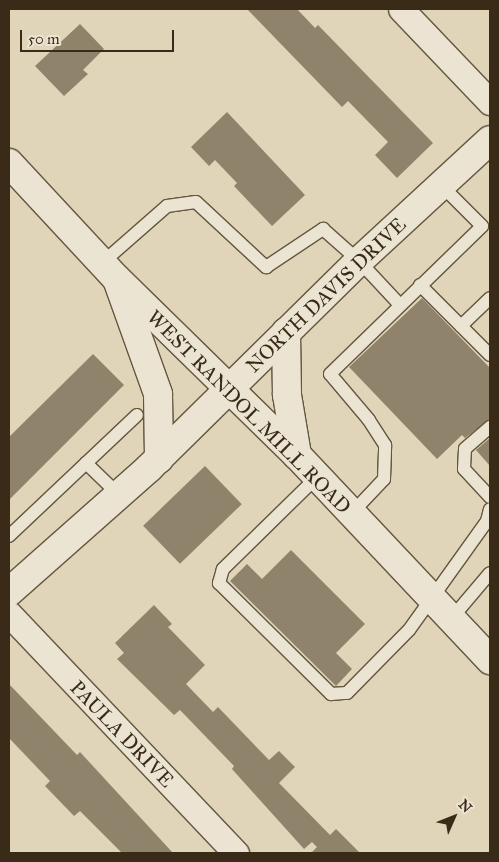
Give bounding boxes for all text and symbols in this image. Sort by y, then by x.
scale bar [22,20,176,52]
text: 50 m [28,30,60,48]
street label: NORTH DAVIS DRIVE [241,212,411,378]
street label: WEST RANDOL MILL ROAD [142,305,356,519]
street label: PAULA DRIVE [65,676,179,792]
north arrow [429,792,479,842]
text: N [455,796,475,816]

